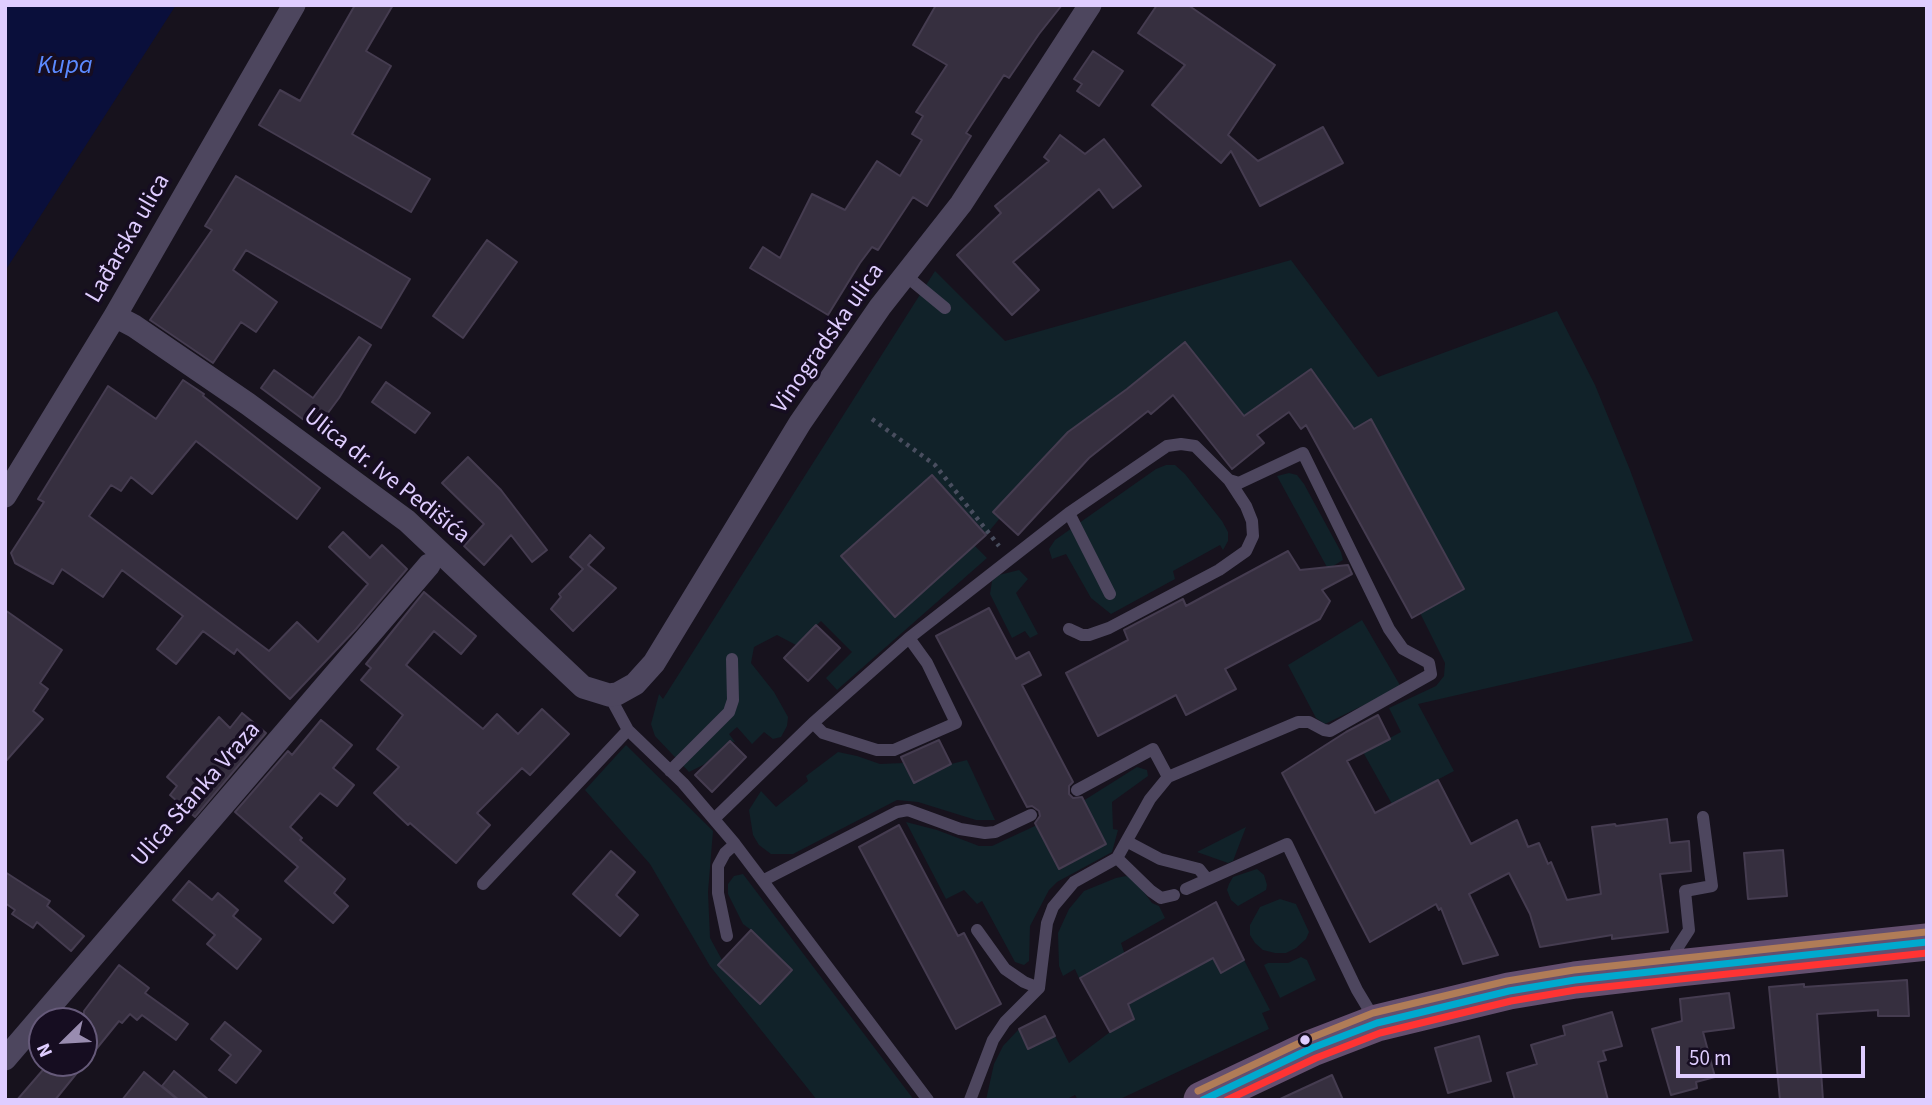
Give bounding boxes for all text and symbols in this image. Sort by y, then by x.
water label: Kupa [37,51,93,83]
street label: Lađarska ulica [81,169,177,309]
street label: Vinogradska ulica [767,259,891,419]
street label: Ulica dr. Ive Pedišića [297,403,475,551]
street label: Ulica Stanka Vraza [126,717,268,873]
north arrow [28,1007,98,1077]
scale bar [1680,1032,1869,1076]
unlabelled marker [1298,1033,1312,1047]
text: N [30,1039,60,1061]
text: 50 m [1689,1043,1731,1073]

